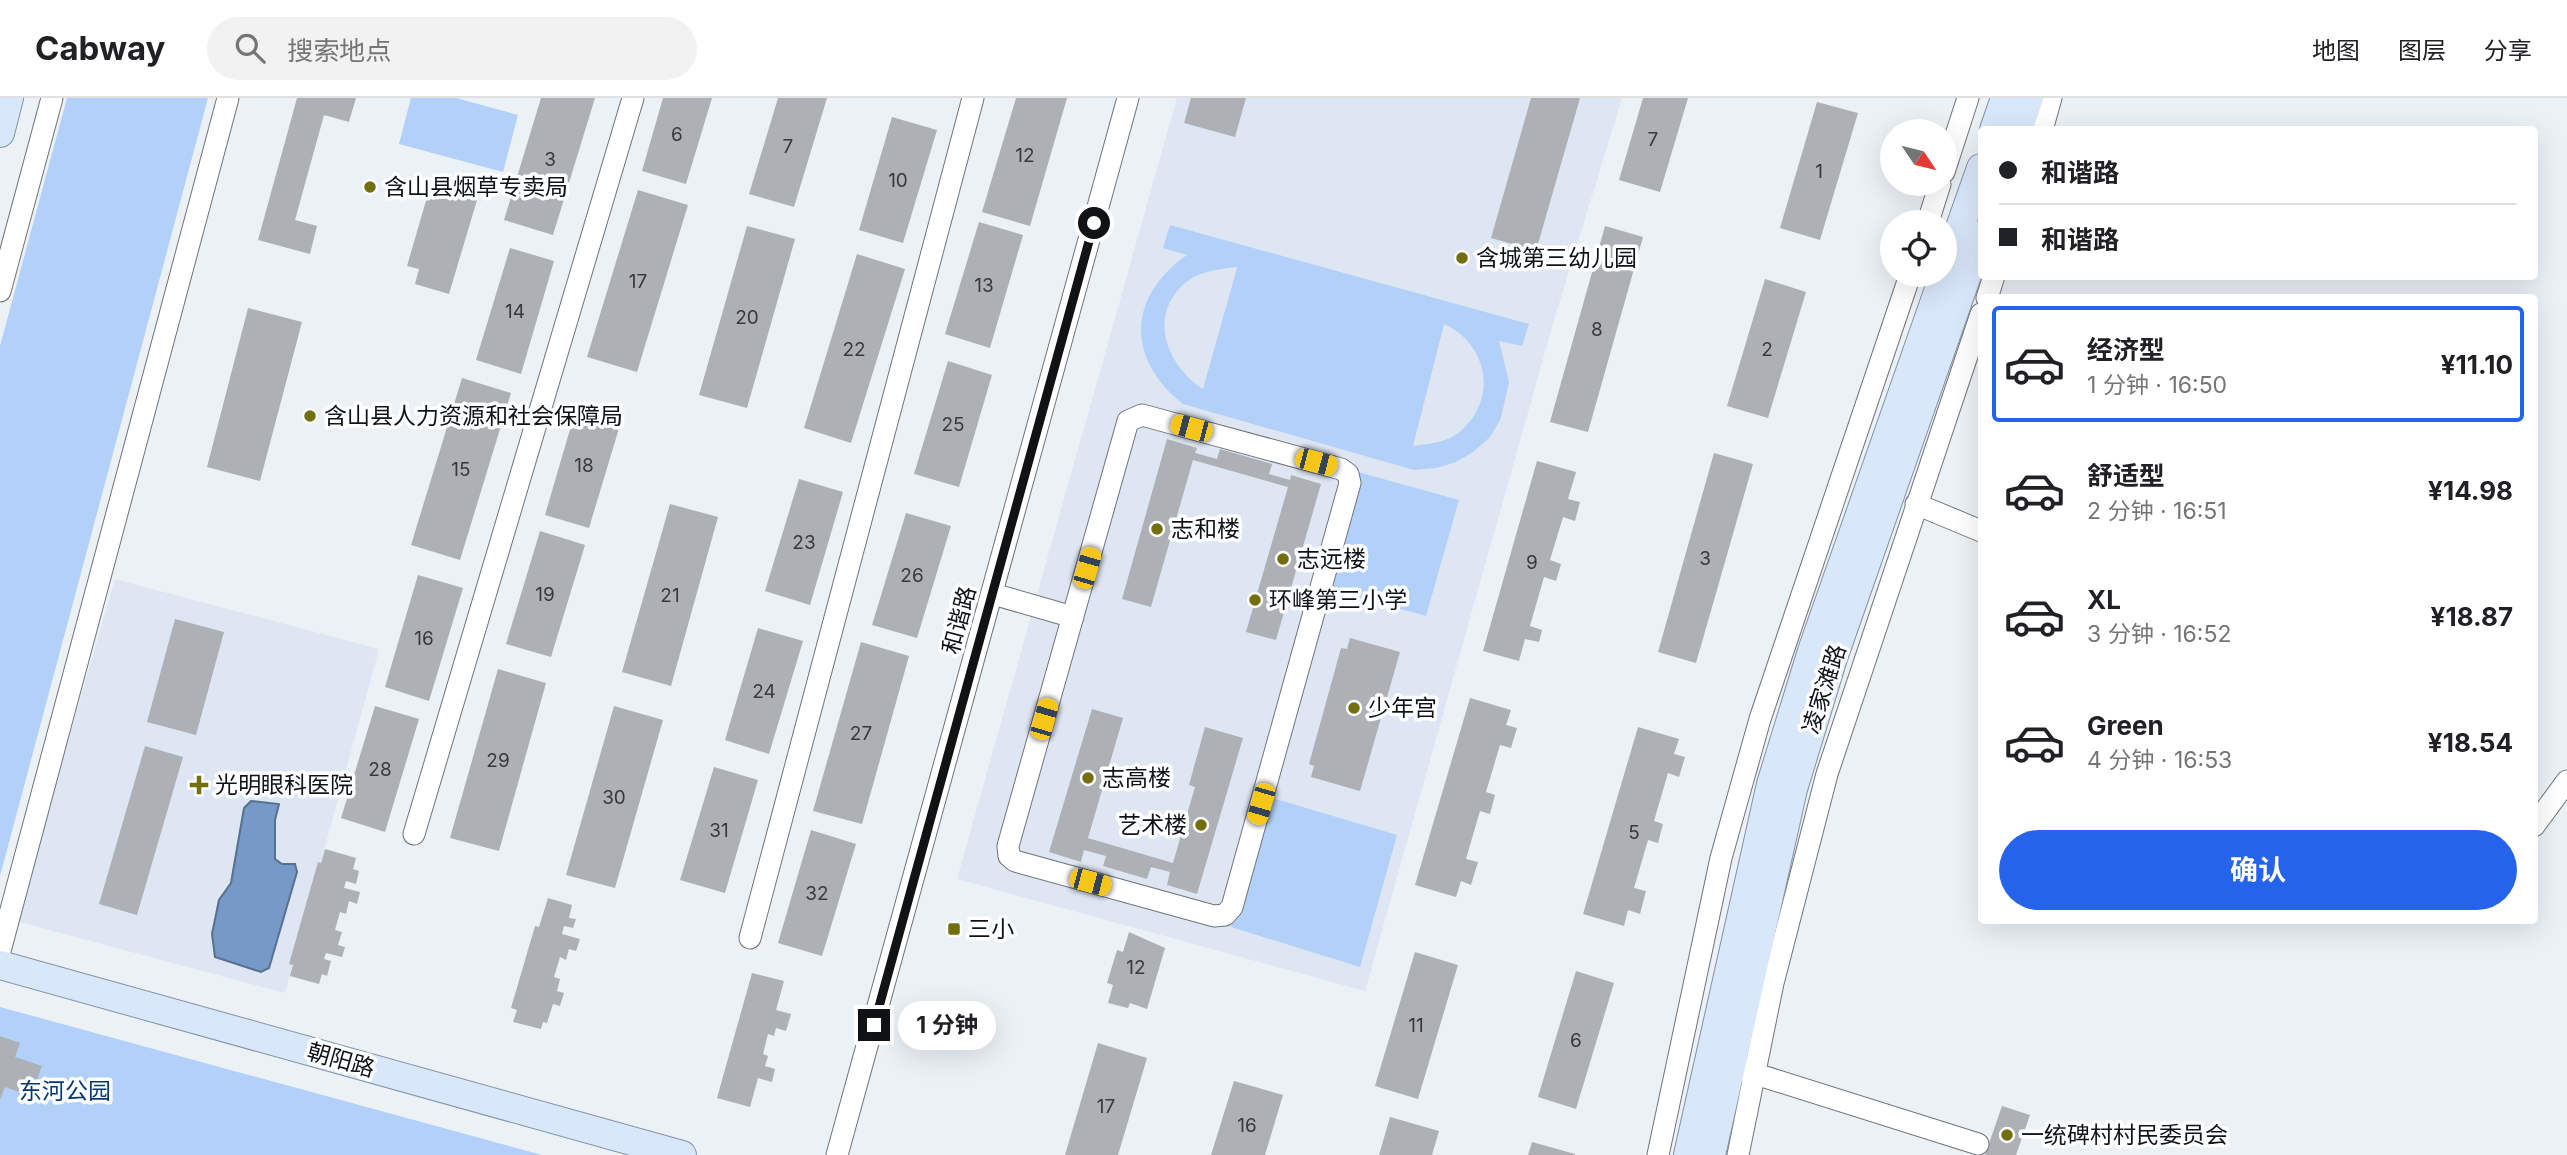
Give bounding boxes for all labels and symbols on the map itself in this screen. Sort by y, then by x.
north arrow [1880,119,1956,196]
house number: 6 [671,123,683,146]
house number: 7 [1648,128,1658,151]
house number: 7 [783,135,793,158]
house number: 12 [1015,144,1035,167]
house number: 3 [544,148,556,171]
house number: 1 [1815,160,1823,183]
house number: 10 [888,169,908,192]
place label: 含山县烟草专卖局 [384,173,568,201]
marker: 含山县烟草专卖局 [362,179,378,195]
route start [1078,207,1110,239]
place label: 含城第三幼儿园 [1476,244,1637,272]
marker: 含城第三幼儿园 [1454,250,1470,266]
house number: 17 [629,270,647,293]
house number: 13 [974,274,994,297]
house number: 14 [505,300,525,323]
house number: 20 [735,306,759,329]
house number: 8 [1591,318,1603,341]
house number: 22 [842,338,866,361]
house number: 2 [1761,338,1773,361]
place label: 含山县人力资源和社会保障局 [324,402,623,430]
marker: 含山县人力资源和社会保障局 [302,408,318,424]
car [1168,412,1215,444]
house number: 25 [941,413,965,436]
car [1293,446,1340,478]
house number: 18 [574,454,594,477]
house number: 15 [451,458,471,481]
place label: 志和楼 [1171,515,1240,543]
marker: 志和楼 [1149,521,1165,537]
house number: 23 [792,531,816,554]
car [1072,545,1103,591]
place label: 志远楼 [1297,545,1366,573]
house number: 3 [1699,547,1711,570]
marker: 志远楼 [1275,551,1291,567]
house number: 9 [1526,551,1538,574]
house number: 26 [900,564,924,587]
house number: 19 [535,583,555,606]
street label: 和谐路 [937,583,981,657]
house number: 21 [660,584,680,607]
place label: 环峰第三小学 [1269,586,1407,614]
marker: 环峰第三小学 [1247,592,1263,608]
house number: 16 [414,627,434,650]
street label: 凌家滩路 [1796,641,1852,737]
house number: 24 [752,680,776,703]
place label: 少年宫 [1368,694,1437,722]
car [1029,696,1060,742]
marker: 少年宫 [1346,700,1362,716]
house number: 27 [850,722,872,745]
house number: 29 [486,749,510,772]
house number: 28 [368,758,392,781]
place label: 志高楼 [1102,764,1171,792]
marker: 志高楼 [1080,770,1096,786]
place label: 光明眼科医院 [215,771,353,799]
marker: 光明眼科医院 [189,775,209,795]
car [1246,781,1277,827]
house number: 30 [602,786,626,809]
place label: 艺术楼 [1118,811,1187,839]
marker: 艺术楼 [1193,817,1209,833]
house number: 31 [709,819,729,842]
house number: 5 [1628,821,1640,844]
car [1067,866,1114,898]
house number: 32 [805,882,829,905]
place label: 三小 [968,915,1014,943]
marker: 三小 [946,921,962,937]
house number: 12 [1126,956,1146,979]
callout: 1 分钟 [898,1000,996,1049]
route end [858,1009,890,1041]
house number: 11 [1408,1014,1424,1037]
house number: 6 [1570,1029,1582,1052]
street label: 朝阳路 [304,1037,378,1083]
park label: 东河公园 [19,1077,111,1105]
house number: 17 [1097,1095,1115,1118]
house number: 16 [1237,1114,1257,1137]
place label: 一统碑村村民委员会 [2021,1121,2228,1149]
marker: 一统碑村村民委员会 [1999,1127,2015,1143]

